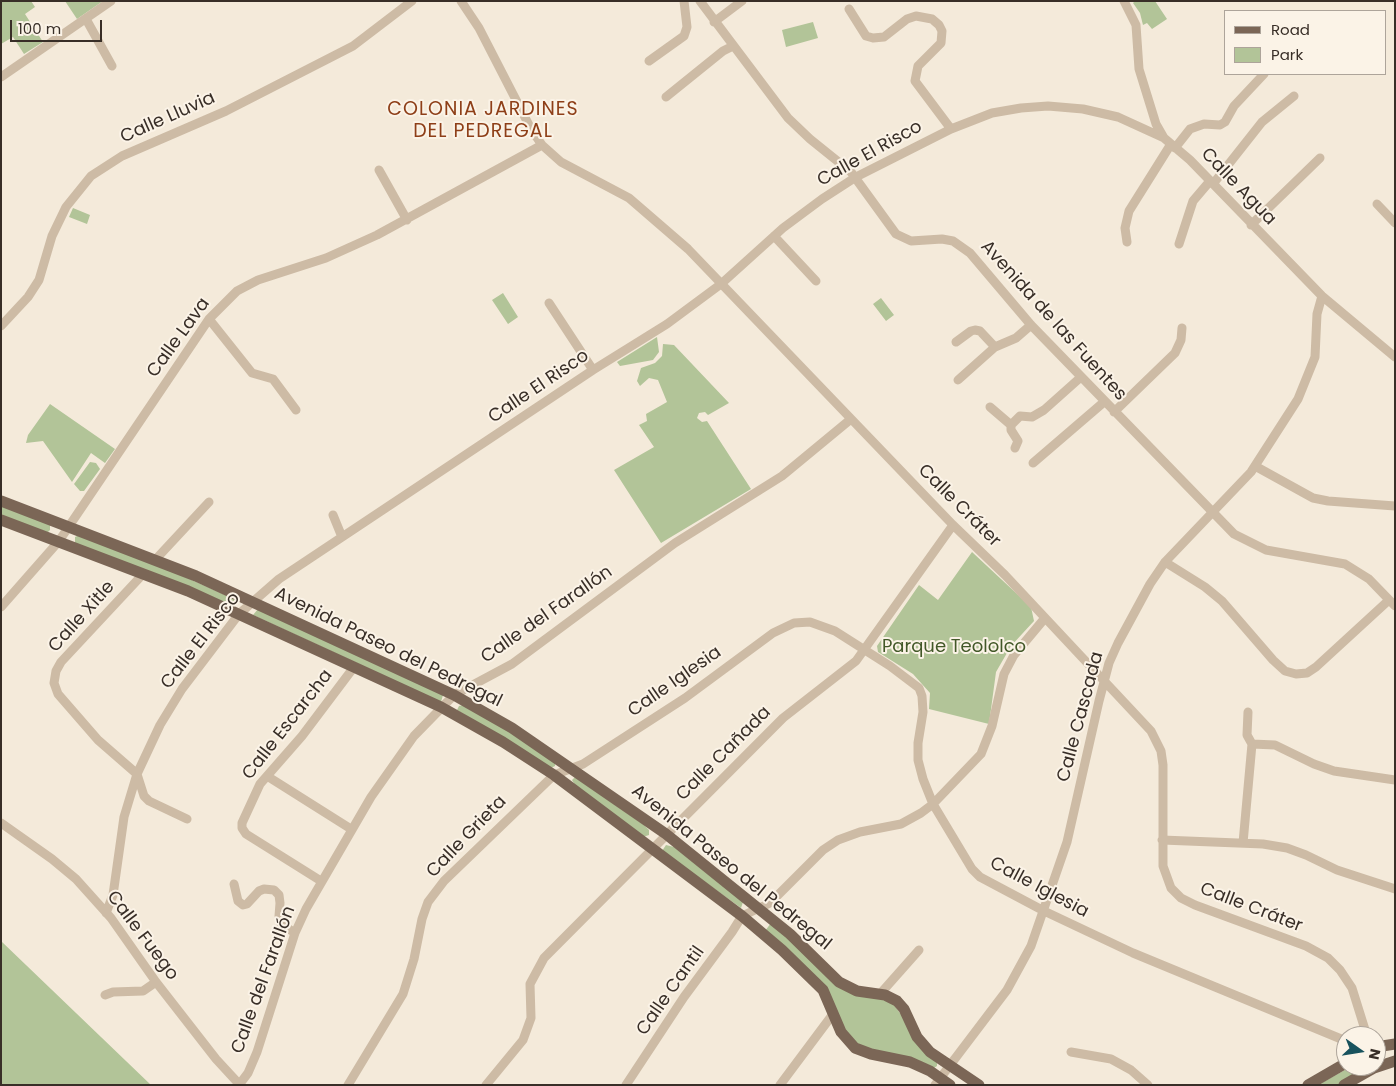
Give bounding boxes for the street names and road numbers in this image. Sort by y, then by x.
street label: Calle Lluvia [117,88,219,148]
street label: Calle El Risco [814,116,926,192]
street label: Calle Agua [1196,144,1280,230]
street label: Avenida de las Fuentes [975,237,1131,405]
street label: Calle Lava [143,294,215,382]
street label: Calle El Risco [485,345,593,429]
street label: Calle Cráter [913,460,1005,552]
street label: Calle del Farallón [477,562,617,668]
street label: Calle Xitle [44,577,120,657]
street label: Avenida Paseo del Pedregal [271,583,505,713]
street label: Calle El Risco [157,588,245,694]
street label: Calle Iglesia [624,642,726,722]
street label: Calle Cascada [1053,650,1109,784]
street label: Calle Escarcha [238,666,338,784]
street label: Calle Cañada [672,702,776,806]
street label: Avenida Paseo del Pedregal [627,781,835,955]
street label: Calle Grieta [422,791,512,883]
street label: Calle Iglesia [986,853,1092,923]
street label: Calle Cráter [1197,879,1305,937]
street label: Calle Fuego [101,887,183,985]
street label: Calle del Farallón [227,903,301,1057]
street label: Calle Cantil [632,942,710,1040]

